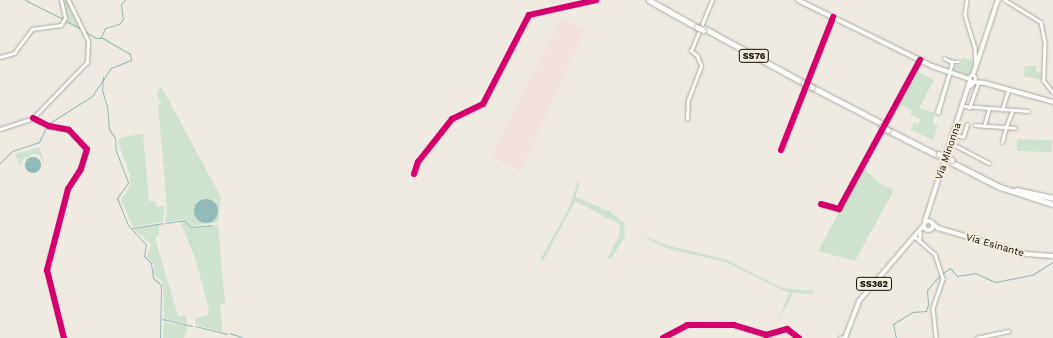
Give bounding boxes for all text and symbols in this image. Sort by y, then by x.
road number: SS76 [738,49,770,63]
street label: Via Minonna [933,121,963,181]
street label: Via Esinante [964,231,1026,259]
road number: SS362 [856,277,892,291]

